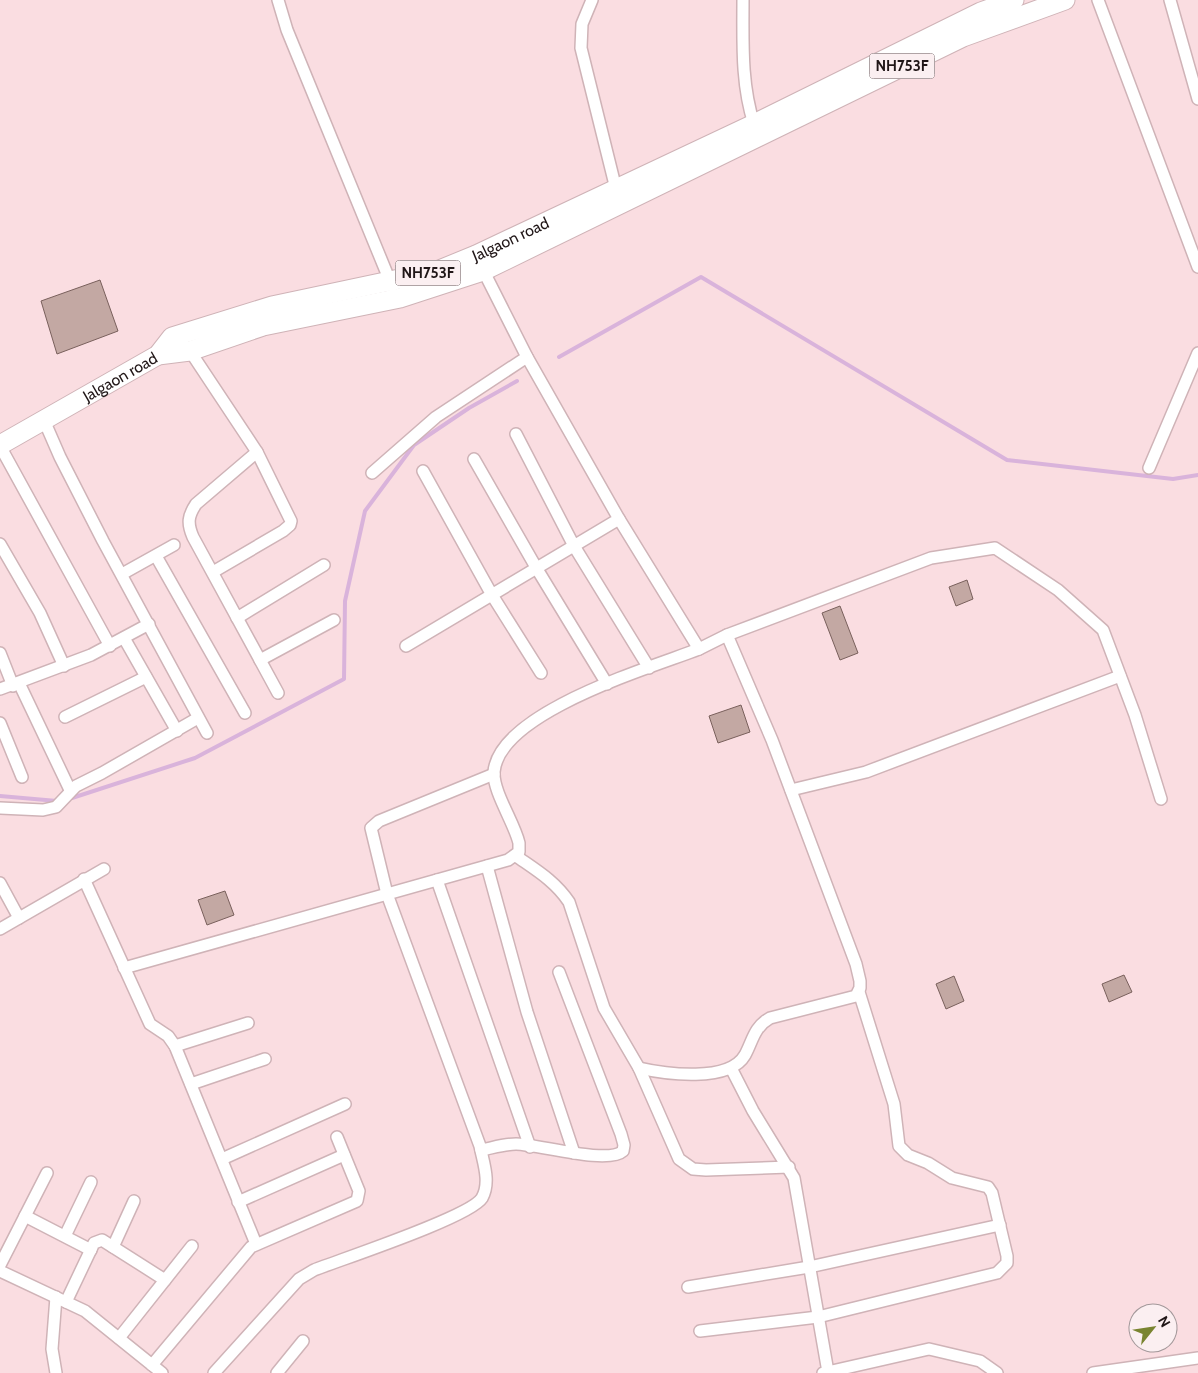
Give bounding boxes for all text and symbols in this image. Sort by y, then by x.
road number: NH753F [870,54,934,78]
street label: Jalgaon road [468,213,552,266]
road number: NH753F [396,260,460,286]
street label: Jalgaon road [79,348,161,406]
north arrow [1128,1303,1178,1353]
text: N [1154,1313,1175,1330]

